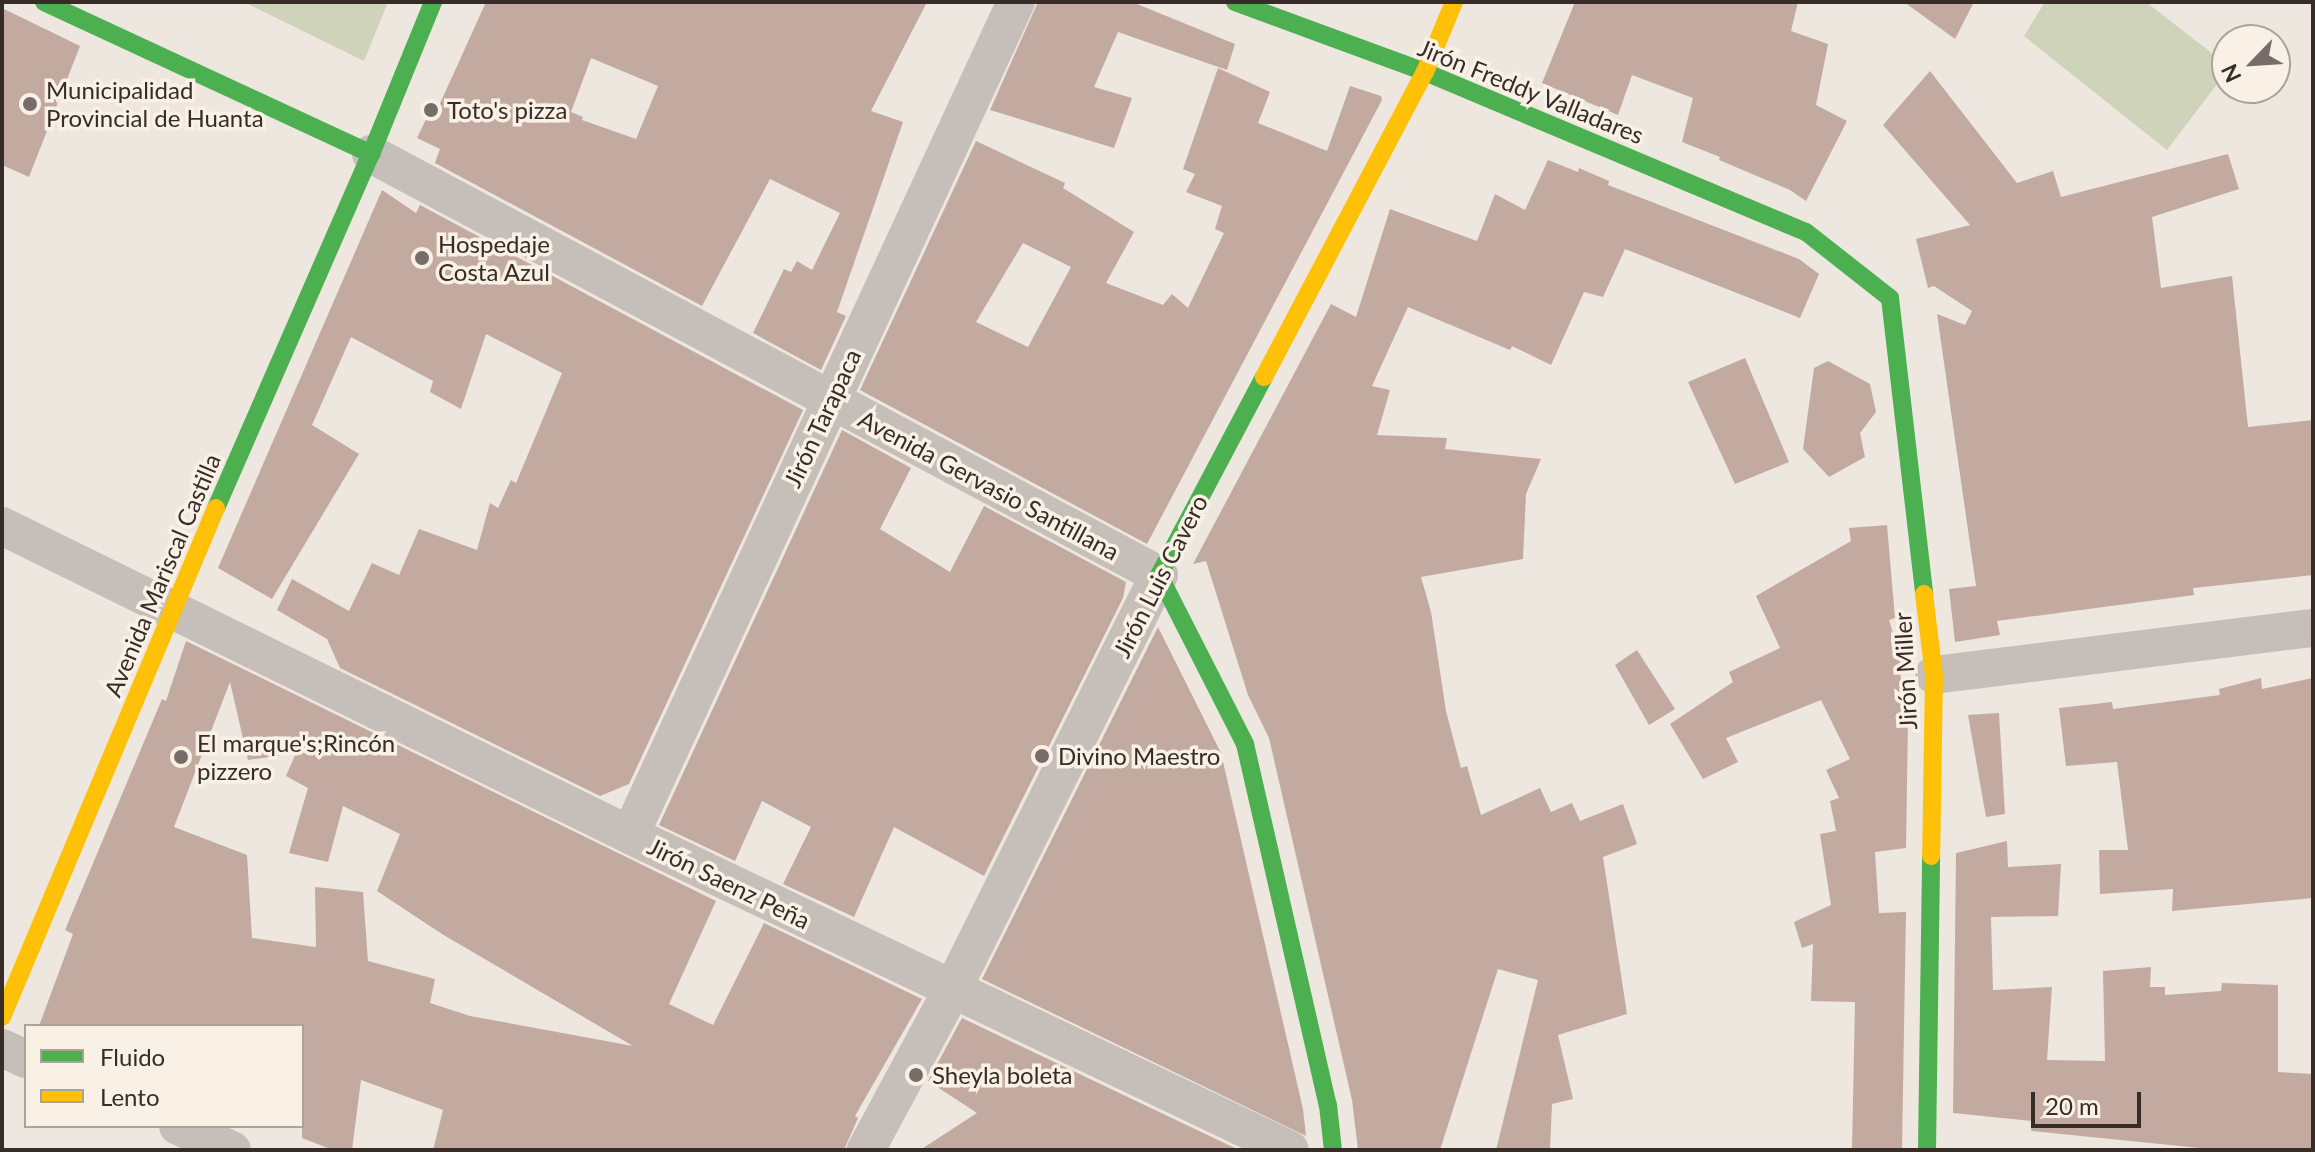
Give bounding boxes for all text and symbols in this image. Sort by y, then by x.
north arrow [2211,24,2291,104]
street label: Jirón Freddy Valladares [1413,32,1649,150]
text: N [2215,60,2246,87]
place label: Municipalidad Provincial de Huanta [46,76,264,132]
marker: Municipalidad Provincial de Huanta [21,95,39,113]
place label: Toto's pizza [447,96,567,124]
marker: Toto's pizza [422,101,440,119]
place label: Hospedaje Costa Azul [438,230,551,286]
marker: Hospedaje Costa Azul [413,249,431,267]
street label: Jirón Tarapaca [777,344,867,492]
street label: Avenida Gervasio Santillana [854,404,1124,566]
street label: Avenida Mariscal Castilla [98,449,226,701]
street label: Jirón Luis Cavero [1107,490,1213,662]
street label: Jirón Miller [1888,611,1922,731]
place label: El marque's;Rincón pizzero [197,729,395,785]
place label: Divino Maestro [1058,742,1220,770]
marker: Divino Maestro [1033,747,1051,765]
marker: El marque's;Rincón pizzero [172,748,190,766]
street label: Jirón Saenz Peña [643,831,815,935]
legend [24,1024,304,1128]
text: Fluido [100,1042,165,1071]
place label: Sheyla boleta [932,1061,1073,1089]
marker: Sheyla boleta [907,1066,925,1084]
scale bar [2035,1076,2145,1126]
text: Lento [100,1082,160,1111]
text: 20 m [2045,1091,2099,1120]

